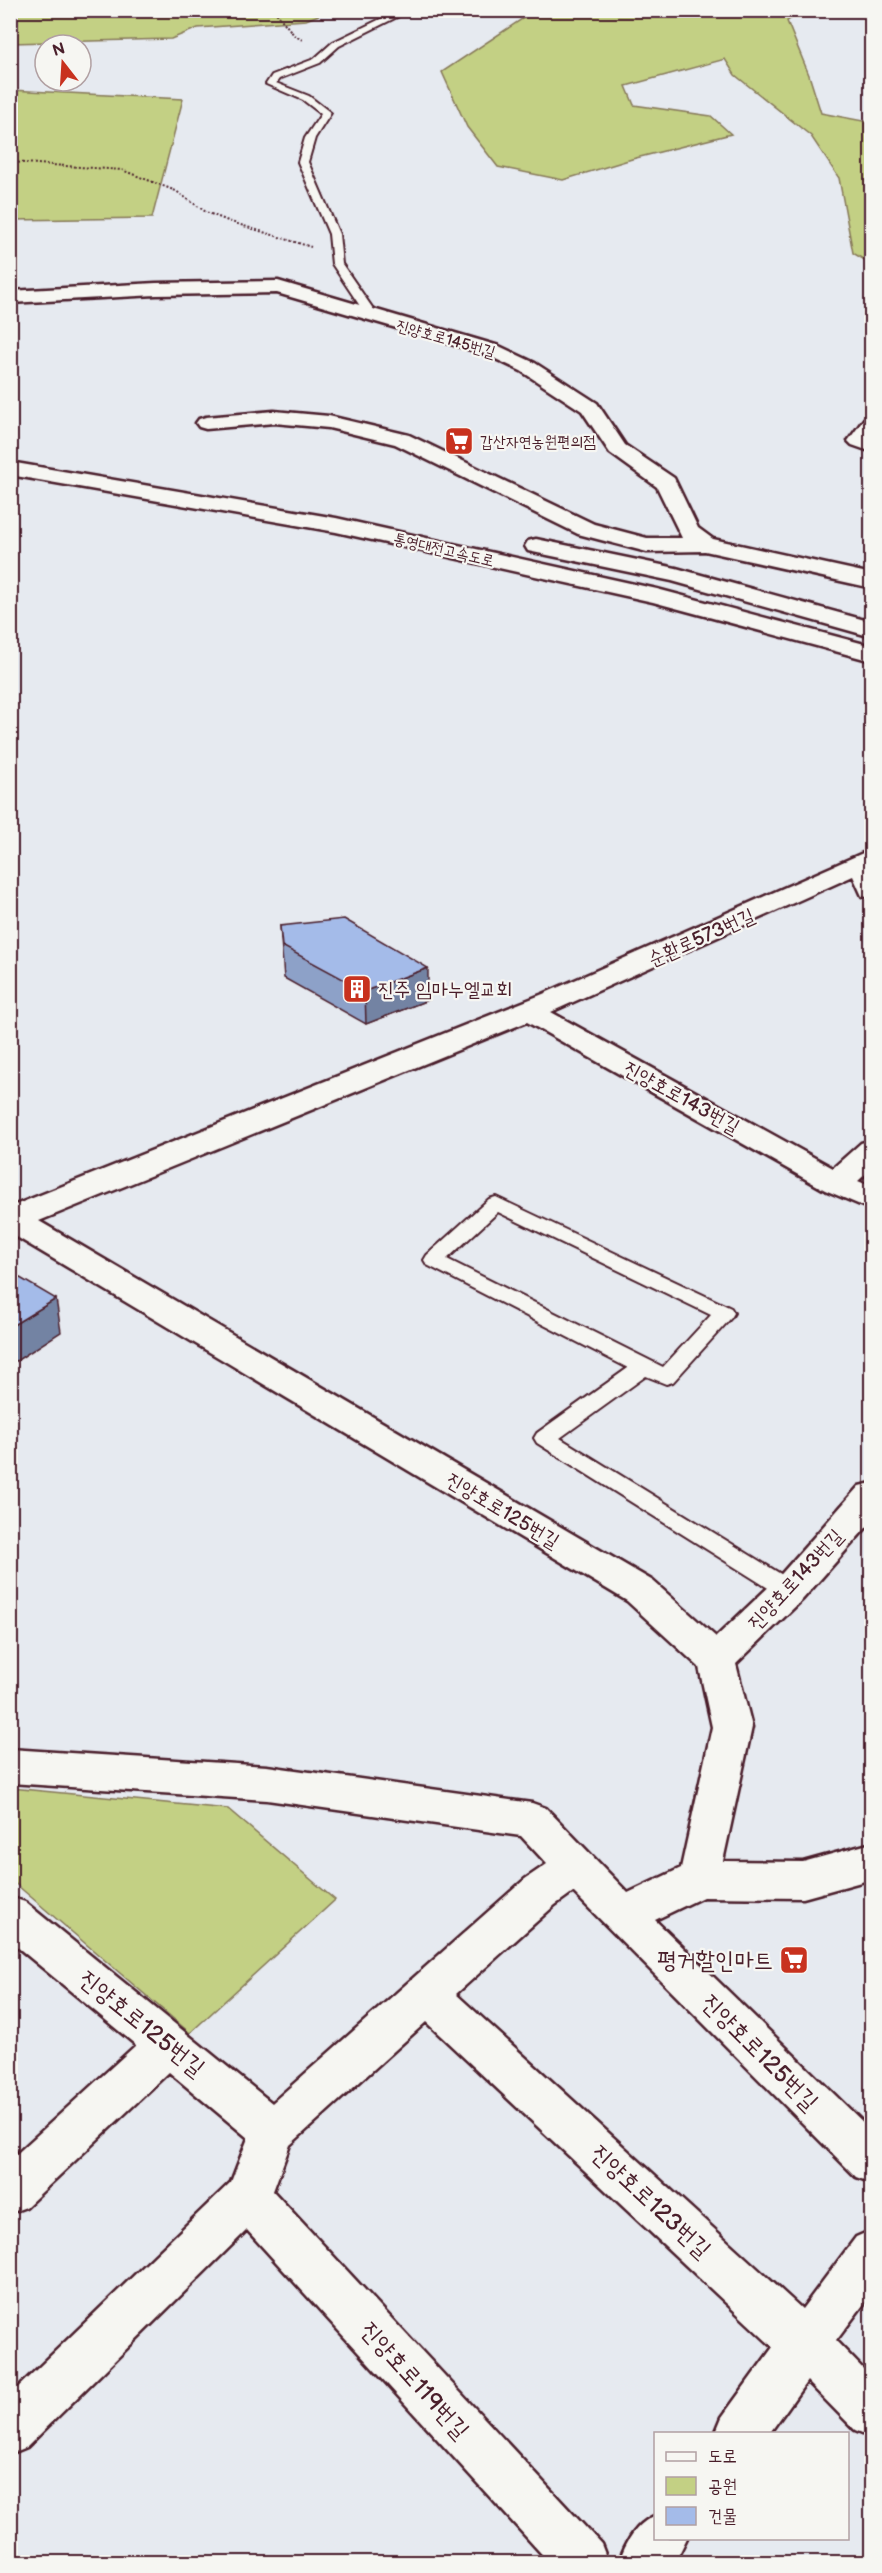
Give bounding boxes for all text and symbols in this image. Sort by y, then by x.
north arrow [33,33,93,93]
text: N [51,39,68,61]
street label: 진양호로145번길 [394,316,498,363]
supermarket icon: 갑산자연농원편의점 [443,425,475,457]
place label: 갑산자연농원편의점 [480,433,596,452]
street label: 통영대전고속도로 [391,530,496,571]
street label: 순환로573번길 [644,904,758,972]
building icon: 진주 임마누엘교회 [341,973,373,1005]
place label: 진주 임마누엘교회 [378,978,512,1002]
street label: 진양호로143번길 [619,1056,744,1140]
street label: 진양호로125번길 [442,1468,563,1554]
street label: 진양호로143번길 [743,1524,848,1635]
supermarket icon: 평거할인마트 [778,1944,810,1976]
place label: 평거할인마트 [657,1946,773,1975]
street label: 진양호로125번길 [73,1964,210,2083]
street label: 진양호로125번길 [695,1988,824,2117]
street label: 진양호로123번길 [585,2138,717,2264]
street label: 진양호로119번길 [354,2316,475,2445]
legend [654,2432,849,2540]
text: 도로 [708,2446,737,2467]
text: 공원 [708,2476,737,2497]
text: 건물 [708,2506,737,2527]

